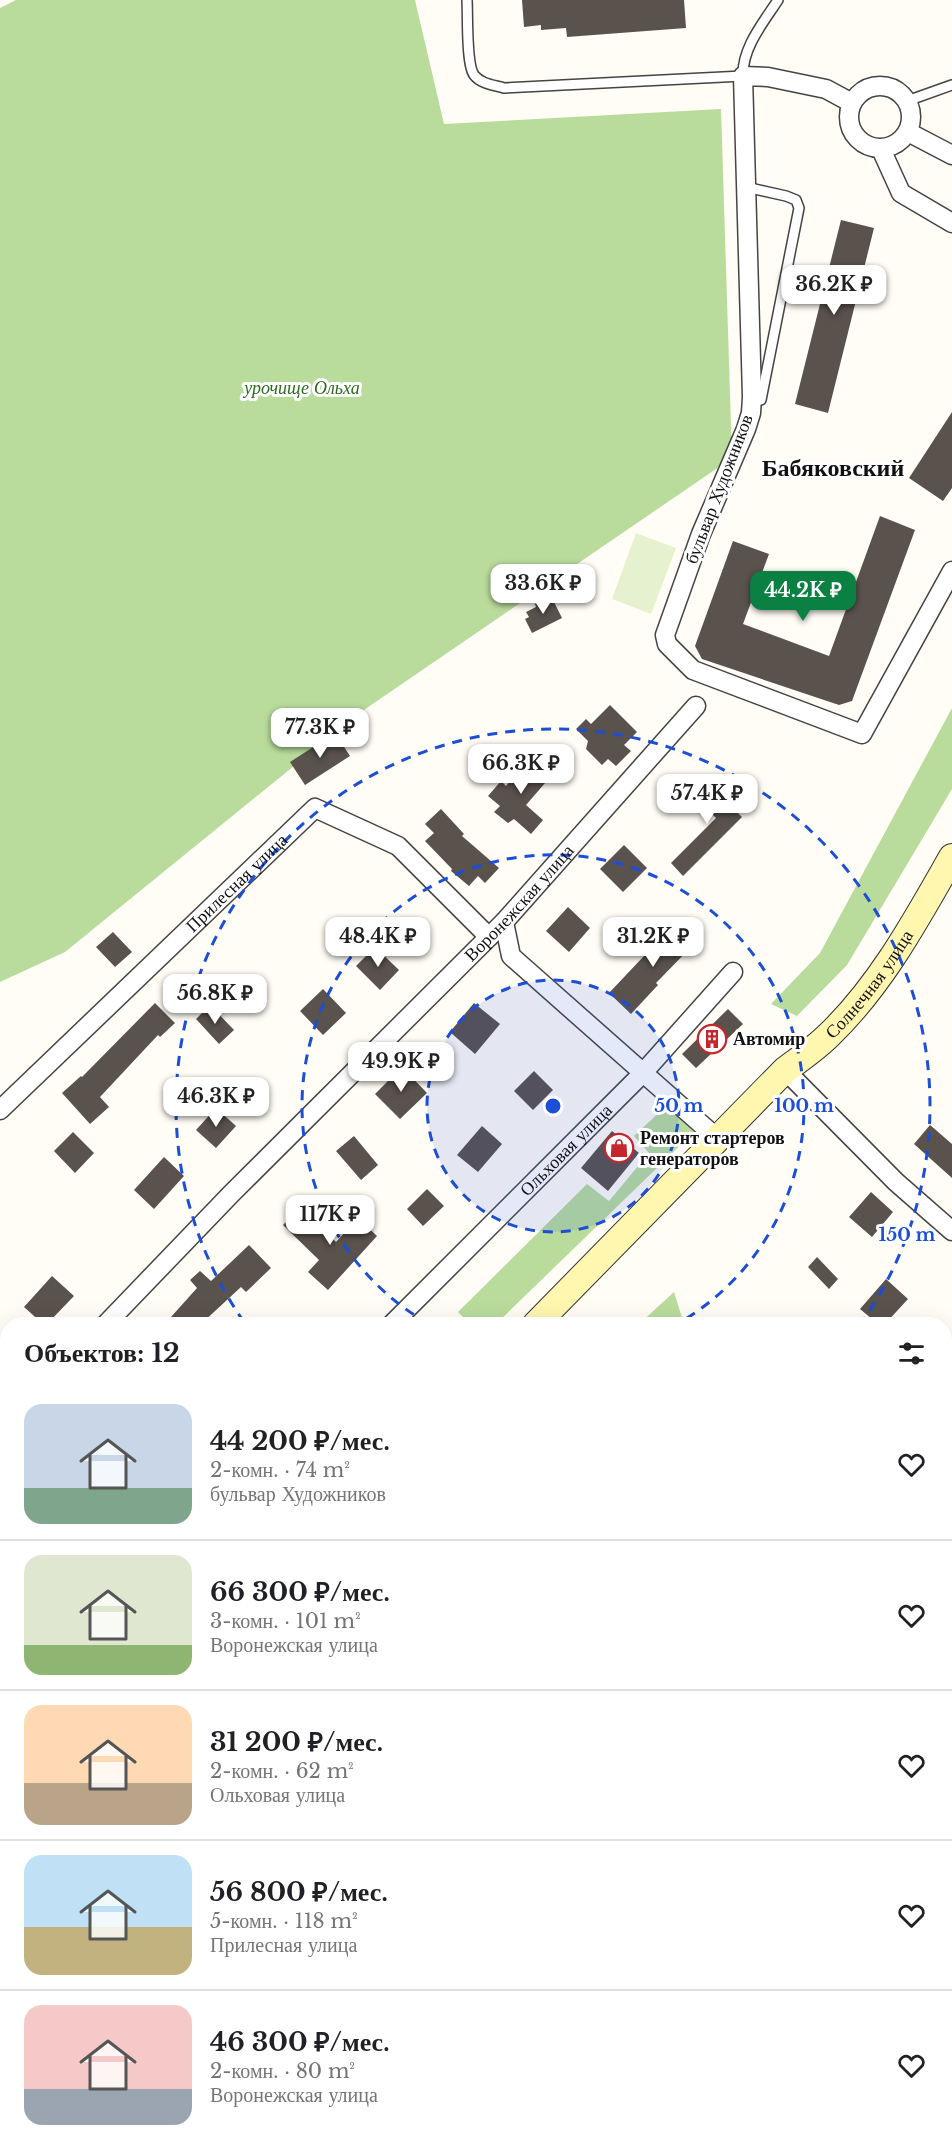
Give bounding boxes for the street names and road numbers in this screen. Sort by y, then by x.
street label: бульвар Художников [680,411,758,567]
street label: Прилесная улица [181,829,292,937]
street label: Воронежская улица [460,840,579,966]
street label: Солнечная улица [821,926,918,1043]
street label: Ольховая улица [515,1099,617,1201]

